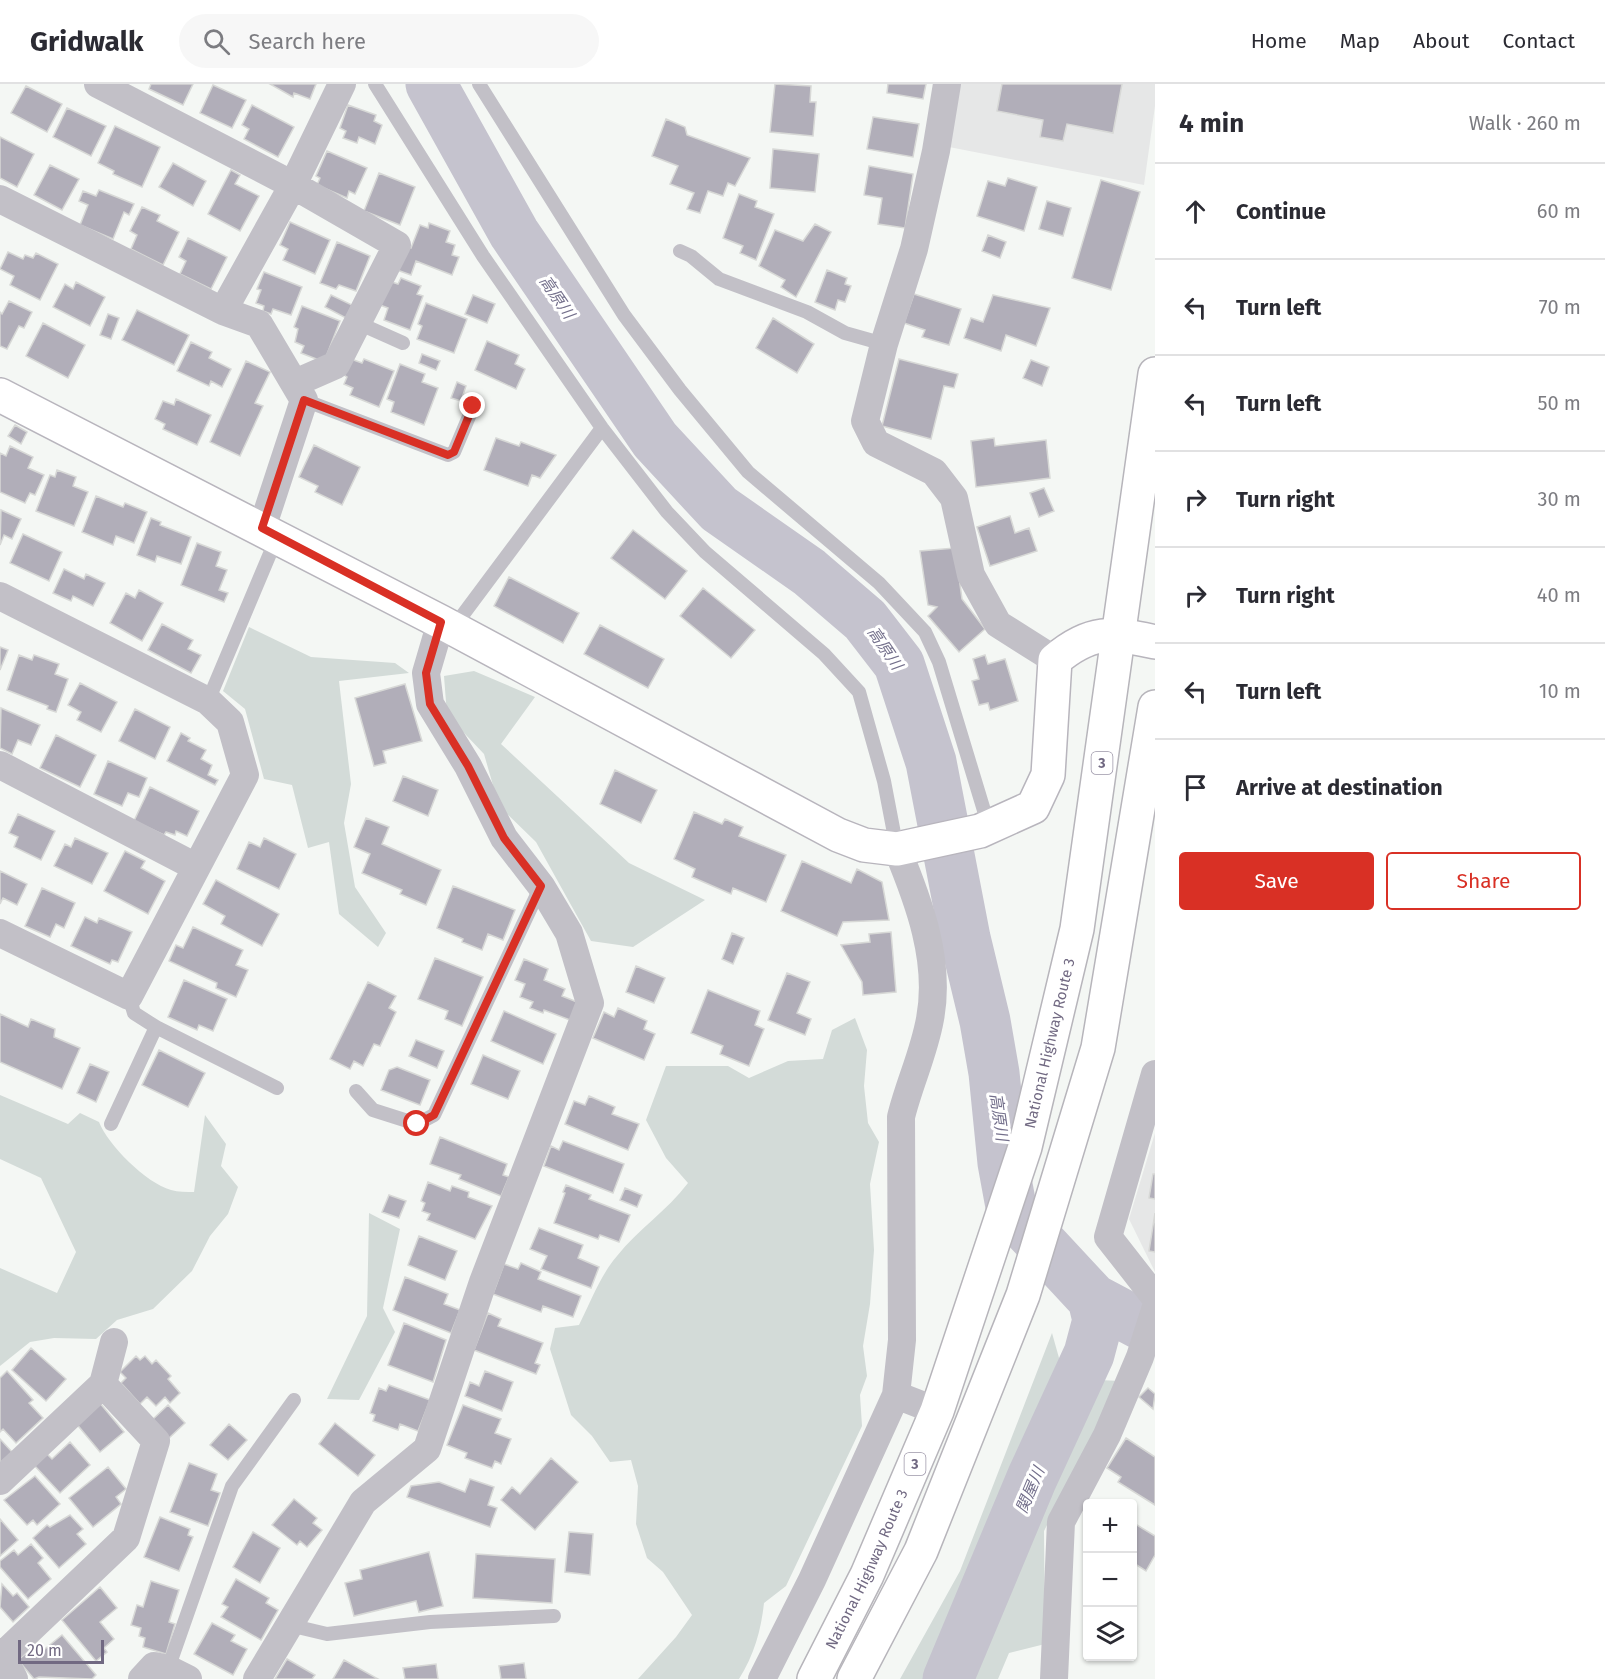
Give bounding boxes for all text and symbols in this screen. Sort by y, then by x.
search box [179,14,599,68]
text: Gridwalk [30,25,143,58]
icon: search [200,25,233,58]
text: Search here [248,28,366,55]
text: Home [1251,28,1307,54]
text: Map [1340,28,1380,54]
text: About [1413,28,1470,54]
text: Contact [1503,28,1575,54]
text: 4 min [1179,108,1244,139]
text: Walk · 260 m [1469,111,1581,135]
icon: ahead [1179,195,1212,228]
text: Continue [1236,198,1326,225]
text: 60 m [1537,199,1581,223]
water label: 高原川 [536,272,579,324]
icon: left [1179,291,1212,324]
text: Turn left [1236,294,1321,321]
text: 70 m [1539,295,1581,319]
icon: left [1179,387,1212,420]
text: Turn left [1236,390,1321,417]
text: 50 m [1537,391,1581,415]
route end [459,392,485,418]
icon: right [1179,483,1212,516]
text: Turn right [1236,486,1335,513]
text: 30 m [1537,487,1581,511]
icon: right [1179,579,1212,612]
text: Turn right [1236,582,1335,609]
text: 40 m [1537,583,1581,607]
water label: 高原川 [864,623,907,675]
icon: left [1179,675,1212,708]
text: Turn left [1236,678,1321,705]
text: 10 m [1539,679,1581,703]
road number: 3 [1092,752,1112,774]
icon: arrive [1179,771,1212,804]
text: Arrive at destination [1236,774,1443,801]
button: Save [1179,852,1374,910]
button: Share [1386,852,1581,910]
street label: National Highway Route 3 [1021,956,1079,1130]
water label: 高原川 [986,1092,1012,1144]
route start [403,1110,429,1136]
road number: 3 [904,1453,926,1475]
water label: 関屋川 [1012,1462,1049,1516]
street label: National Highway Route 3 [822,1486,912,1652]
map controls [1083,1499,1137,1661]
button: + [1083,1499,1137,1553]
button: − [1083,1553,1137,1607]
button: layers [1083,1607,1137,1661]
scale bar [18,1637,104,1664]
text: 20 m [27,1641,62,1660]

